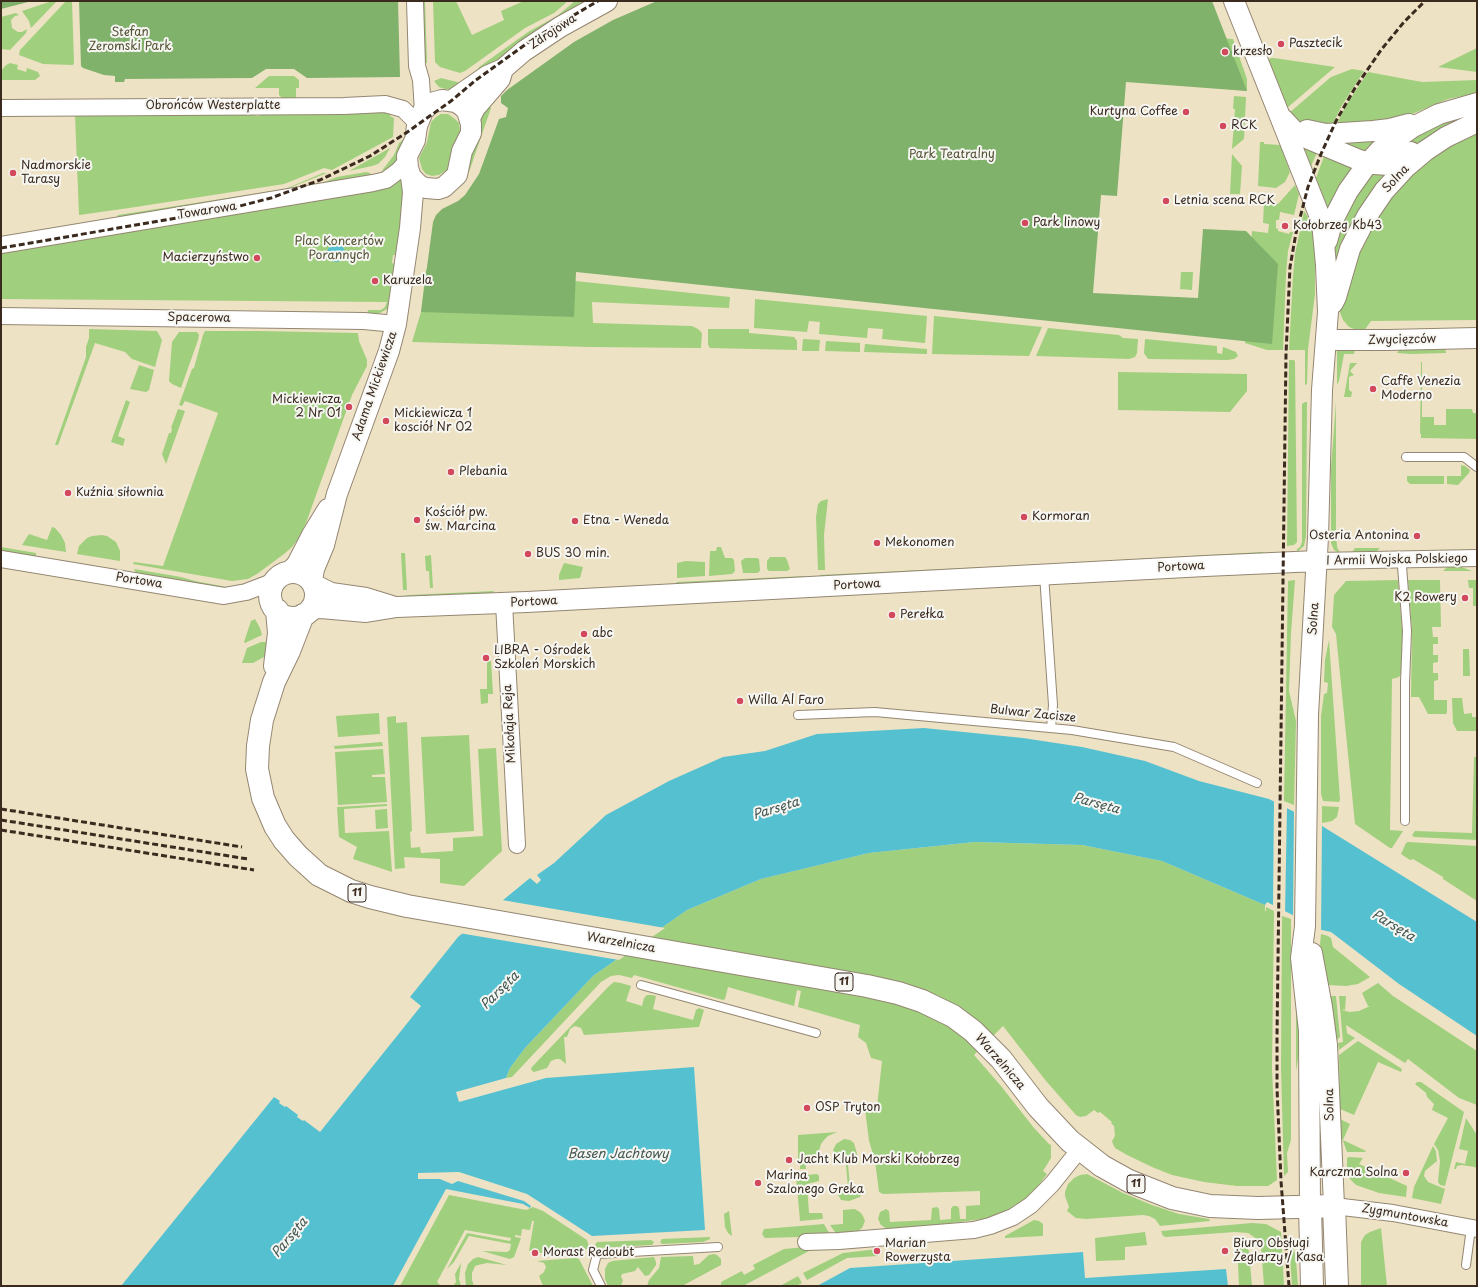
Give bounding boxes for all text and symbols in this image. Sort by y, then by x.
street label: Zdrojowa [527,11,579,53]
park label: Stefan Zeromski Park [88,26,172,54]
place label: Pasztecik [1289,37,1343,51]
marker: Pasztecik [1276,39,1286,49]
place label: krzesło [1233,45,1273,59]
marker: krzesło [1220,47,1230,57]
street label: Obrońców Westerplatte [146,99,280,113]
place label: Kurtyna Coffee [1090,105,1178,119]
marker: Kurtyna Coffee [1181,107,1191,117]
place label: RCK [1231,119,1257,133]
marker: RCK [1218,121,1228,131]
park label: Park Teatralny [909,148,995,162]
place label: Nadmorskie Tarasy [21,159,91,187]
street label: Solna [1380,162,1412,196]
marker: Nadmorskie Tarasy [8,168,18,178]
place label: Letnia scena RCK [1174,194,1275,208]
marker: Letnia scena RCK [1161,196,1171,206]
street label: Towarowa [176,199,238,223]
place label: Park linowy [1033,216,1100,230]
marker: Park linowy [1020,218,1030,228]
place label: Kołobrzeg Kb43 [1293,219,1382,233]
marker: Kołobrzeg Kb43 [1280,221,1290,231]
park label: Plac Koncertów Porannych [295,235,383,263]
place label: Macierzyństwo [162,251,249,265]
marker: Macierzyństwo [252,253,262,263]
place label: Karuzela [383,274,432,288]
marker: Karuzela [370,276,380,286]
street label: Spacerowa [167,310,231,326]
street label: Adama Mickiewicza [350,329,400,443]
street label: Zwycięzców [1368,332,1436,348]
place label: Caffe Venezia Moderno [1381,375,1461,403]
marker: Caffe Venezia Moderno [1368,384,1378,394]
place label: Mickiewicza 2 Nr 01 [272,393,341,421]
marker: Mickiewicza 2 Nr 01 [344,402,354,412]
place label: Mickiewicza 1 kosciół Nr 02 [394,407,472,435]
marker: Mickiewicza 1 kosciół Nr 02 [381,416,391,426]
place label: Plebania [459,465,507,479]
marker: Plebania [446,467,456,477]
place label: Kuźnia siłownia [76,486,164,500]
marker: Kuźnia siłownia [63,488,73,498]
place label: Kościół pw. św. Marcina [425,506,496,534]
place label: Kormoran [1032,510,1090,524]
marker: Kormoran [1019,512,1029,522]
place label: Etna - Weneda [583,514,669,528]
marker: Kościół pw. św. Marcina [412,515,422,525]
marker: Etna - Weneda [570,516,580,526]
place label: Osteria Antonina [1309,529,1409,543]
marker: Osteria Antonina [1412,531,1422,541]
place label: Mekonomen [885,536,954,550]
marker: Mekonomen [872,538,882,548]
place label: BUS 30 min. [536,547,610,561]
marker: BUS 30 min. [523,549,533,559]
street label: I Armii Wojska Polskiego [1326,552,1468,568]
street label: Portowa [1157,559,1205,575]
street label: Portowa [115,570,163,592]
street label: Portowa [833,577,881,593]
place label: K2 Rowery [1394,591,1457,605]
marker: K2 Rowery [1460,593,1470,603]
street label: Portowa [510,594,558,610]
street label: Solna [1306,602,1322,636]
place label: Perełka [900,608,944,622]
marker: Perełka [887,610,897,620]
place label: abc [592,627,613,641]
marker: abc [579,629,589,639]
place label: LIBRA - Ośrodek Szkoleń Morskich [494,644,596,672]
marker: LIBRA - Ośrodek Szkoleń Morskich [481,653,491,663]
street label: Mikołaja Reja [501,684,519,764]
place label: Willa Al Faro [748,694,824,708]
marker: Willa Al Faro [735,696,745,706]
street label: Bulwar Zacisze [989,702,1077,726]
water label: Parsęta [1071,790,1121,818]
water label: Parsęta [751,795,801,823]
road number: 11 [348,884,366,902]
water label: Parsęta [1369,907,1417,945]
street label: Warzelnicza [586,930,656,956]
water label: Parsęta [478,969,522,1013]
road number: 11 [835,973,853,991]
street label: Warzelnicza [972,1031,1028,1093]
street label: Solna [1323,1089,1337,1121]
place label: OSP Tryton [815,1101,880,1115]
marker: OSP Tryton [802,1103,812,1113]
water label: Basen Jachtowy [567,1146,669,1162]
place label: Jacht Klub Morski Kołobrzeg [797,1153,960,1167]
marker: Jacht Klub Morski Kołobrzeg [784,1155,794,1165]
place label: Karczma Solna [1309,1166,1398,1180]
marker: Karczma Solna [1401,1168,1411,1178]
place label: Marina Szalonego Greka [766,1169,864,1197]
road number: 11 [1127,1175,1145,1193]
marker: Marina Szalonego Greka [753,1178,763,1188]
street label: Zygmuntowska [1361,1201,1449,1231]
water label: Parsęta [269,1215,311,1261]
place label: Marian Rowerzysta [885,1237,951,1265]
place label: Biuro Obsługi Żeglarzy / Kasa [1233,1237,1324,1265]
place label: Morast Redoubt [543,1246,634,1260]
marker: Marian Rowerzysta [872,1246,882,1256]
marker: Biuro Obsługi Żeglarzy / Kasa [1220,1246,1230,1256]
marker: Morast Redoubt [530,1248,540,1258]

